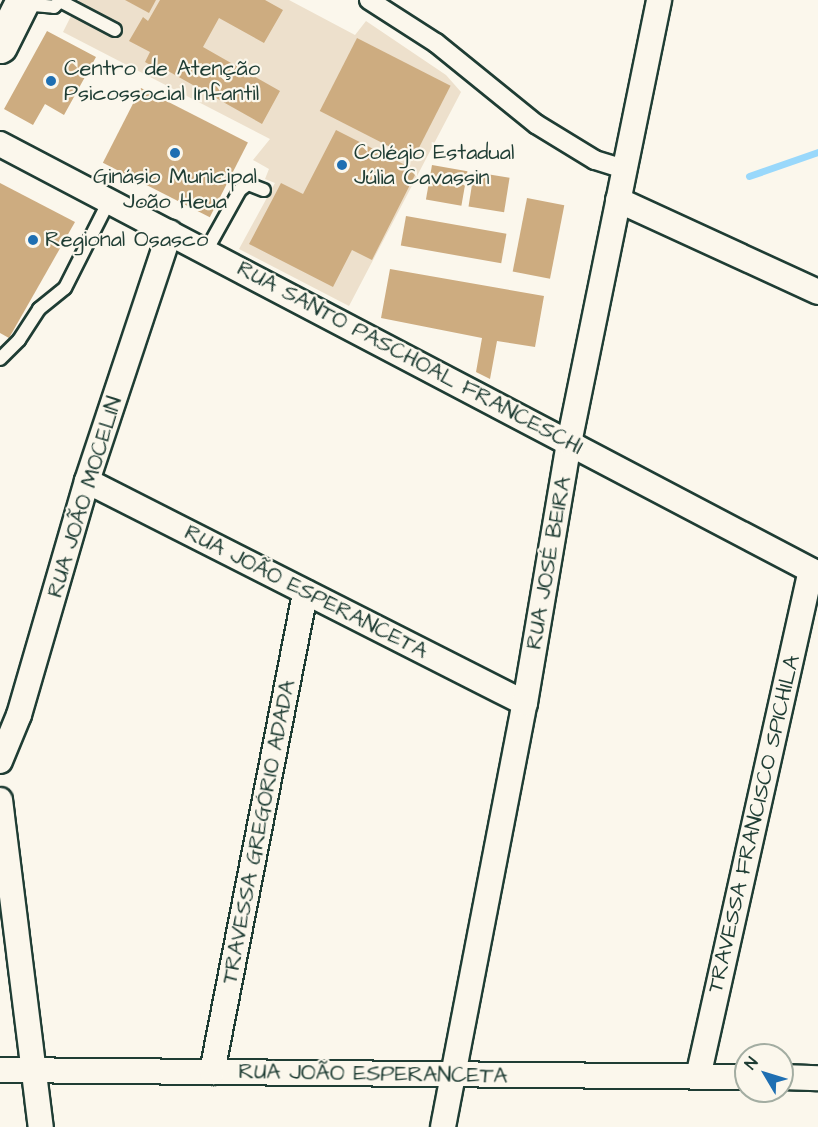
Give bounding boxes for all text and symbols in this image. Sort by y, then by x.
place label: Centro de Atenção Psicossocial Infantil [64,55,260,106]
marker: Centro de Atenção Psicossocial Infantil [42,72,60,90]
place label: Colégio Estadual Júlia Cavassin [354,139,514,190]
marker: Ginásio Municipal João Heua [168,146,182,160]
marker: Colégio Estadual Júlia Cavassin [335,158,349,172]
place label: Ginásio Municipal João Heua [93,163,257,214]
place label: Regional Osasco [45,227,208,253]
marker: Regional Osasco [26,233,40,247]
street label: RUA SANTO PASCHOAL FRANCESCHI [233,255,587,461]
street label: RUA JOÃO MOCELIN [42,393,128,601]
street label: RUA JOSÉ BEIRA [521,475,577,651]
street label: RUA JOÃO ESPERANCETA [180,519,432,665]
street label: TRAVESSA FRANCISCO SPICHILA [702,653,806,995]
street label: TRAVESSA GREGÓRIO ADADA [217,678,301,986]
north arrow [734,1043,794,1103]
text: N [740,1052,763,1074]
street label: RUA JOÃO ESPERANCETA [238,1058,508,1090]

